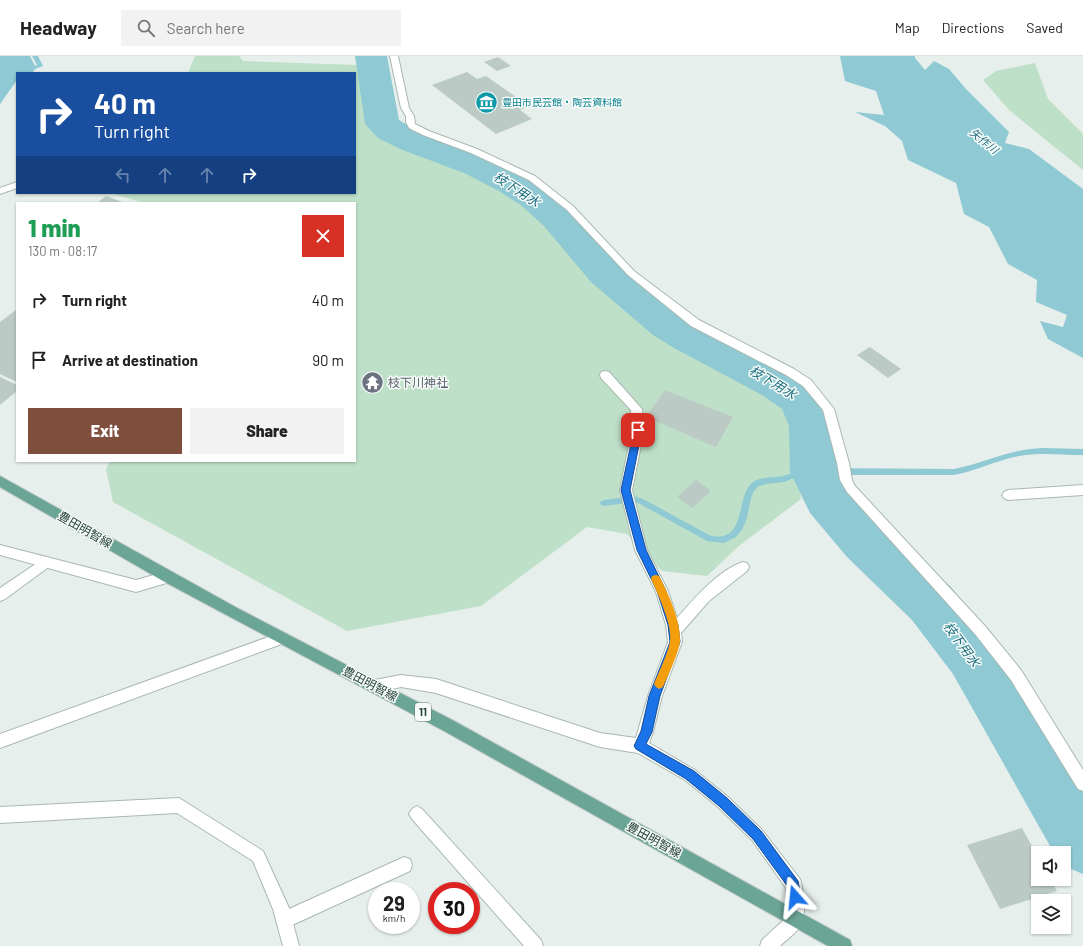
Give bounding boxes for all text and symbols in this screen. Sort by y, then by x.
search box [121,10,401,46]
text: Headway [20,16,97,39]
icon: search [135,17,157,39]
text: Search here [167,19,245,37]
text: Map [895,19,920,36]
text: Directions [942,19,1004,36]
text: Saved [1026,19,1063,36]
text: 40 m [94,86,156,120]
icon: right [28,88,80,140]
museum icon: 豊田市民芸館・陶芸資料館 [473,89,499,115]
place label: 豊田市民芸館・陶芸資料館 [502,96,622,108]
text: Turn right [94,120,170,142]
water label: 矢作川 [967,125,1002,157]
icon: left [112,164,134,186]
icon: ahead [154,164,176,186]
icon: ahead [196,164,218,186]
icon: right [238,164,260,186]
water label: 枝下用水 [491,168,545,211]
text: 1 min [28,213,81,242]
button: close [302,215,344,257]
text: 130 m · 08:17 [28,243,97,259]
icon: right [28,289,50,311]
text: Turn right [62,291,127,309]
text: 40 m [312,291,344,309]
icon: arrive [28,349,50,371]
text: Arrive at destination [62,351,198,369]
text: 90 m [312,351,344,369]
water label: 枝下用水 [747,362,801,403]
temple icon: 枝下川神社 [359,370,385,396]
place label: 枝下川神社 [388,375,448,389]
button: Exit [28,408,182,454]
button: Share [190,408,344,454]
pin [621,413,655,447]
icon: arrive [627,419,649,441]
street label: 豊田明智線 [56,508,115,550]
water label: 枝下用水 [940,618,985,671]
street label: 豊田明智線 [341,663,400,703]
road number: 11 [415,703,431,721]
street label: 豊田明智線 [625,818,684,860]
map controls [1031,846,1071,934]
button: sound [1031,846,1071,886]
position arrow [774,876,816,918]
speed limit sign: 30 [428,882,480,934]
text: 29 [383,891,405,915]
button: layers [1031,894,1071,934]
text: km/h [383,912,405,924]

